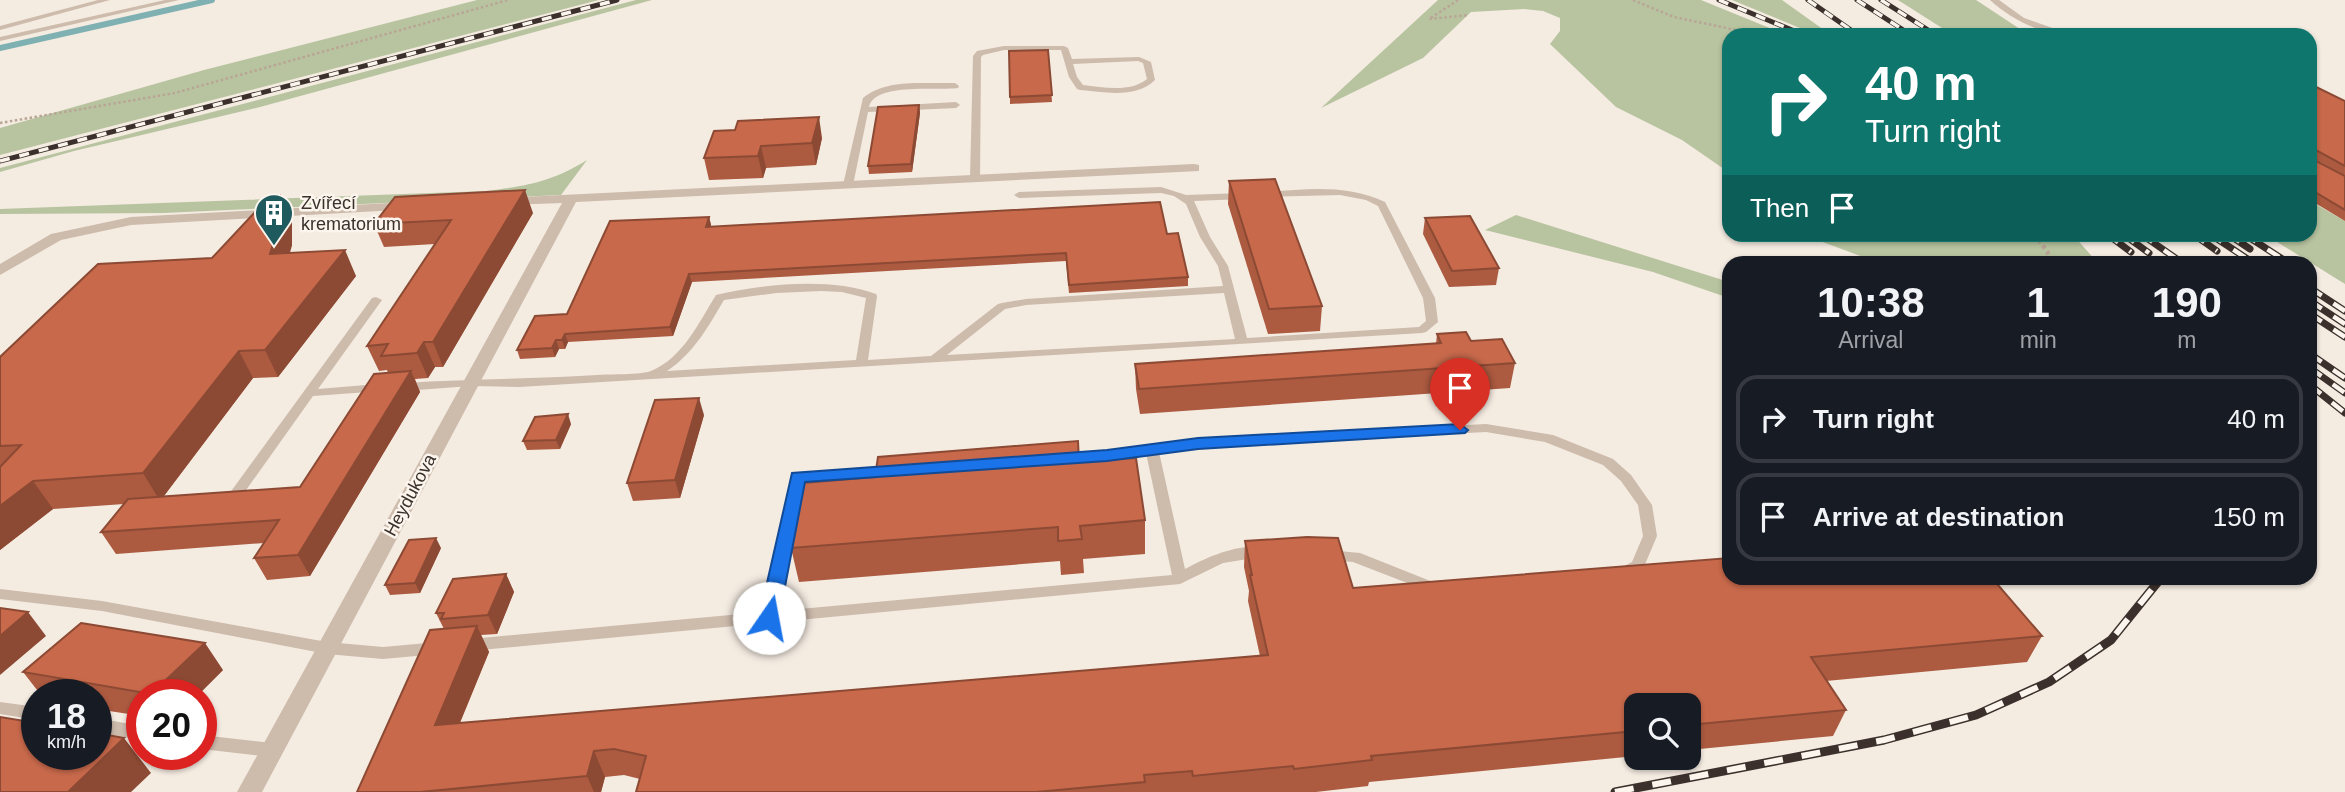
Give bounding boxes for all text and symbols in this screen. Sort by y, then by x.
icon: right [1750,56,1841,147]
text: 40 m [1865,56,1977,110]
text: Turn right [1865,113,2001,149]
icon: arrive [1823,189,1861,227]
building icon: Zvířecí krematorium [253,192,295,247]
place label: Zvířecí krematorium [301,193,401,234]
text: Then [1750,193,1809,223]
text: 10:38 [1817,279,1925,326]
text: 1 [2026,279,2050,326]
text: 190 [2152,279,2222,326]
text: Arrival [1838,327,1903,353]
text: min [2020,327,2057,353]
text: m [2177,327,2196,353]
pin [1430,358,1490,430]
icon: arrive [1441,369,1479,407]
icon: right [1754,400,1792,438]
text: Turn right [1813,404,1934,434]
text: 40 m [2227,404,2285,434]
street label: Heydukova [380,450,440,539]
icon: arrive [1754,498,1792,536]
text: Arrive at destination [1813,502,2064,532]
text: 150 m [2213,502,2285,532]
position arrow [732,581,806,655]
speed limit sign: 20 [126,679,217,770]
map controls [1624,693,1701,770]
button: search [1624,693,1701,770]
text: 18 [47,696,86,735]
text: km/h [47,732,86,752]

